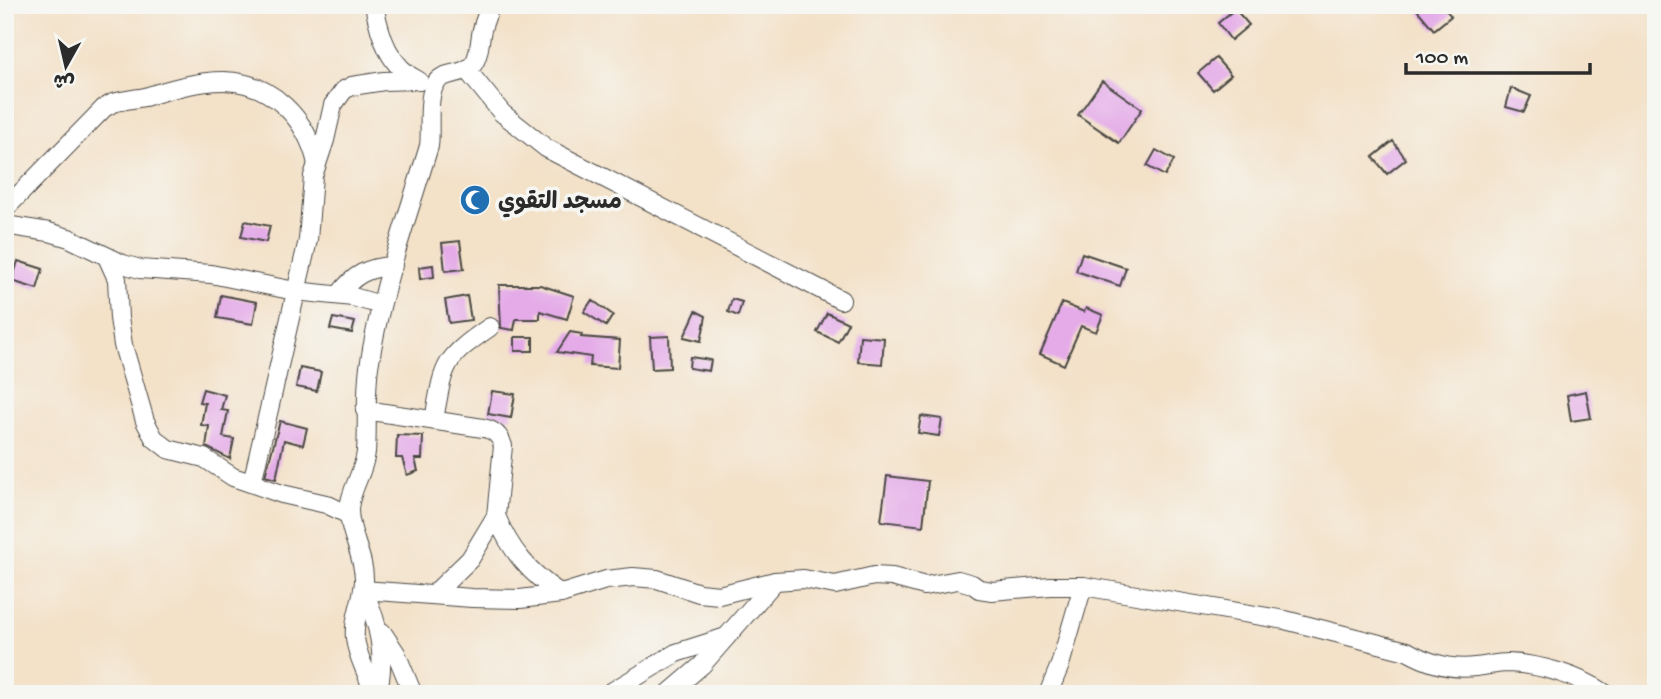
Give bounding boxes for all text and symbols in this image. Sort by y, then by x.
north arrow [32,32,102,102]
scale bar [1406,32,1589,76]
text: 100 m [1415,47,1468,72]
text: ش [52,67,76,92]
mosque icon: مسجد التقوي [458,183,492,217]
place label: مسجد التقوي [498,190,622,218]

